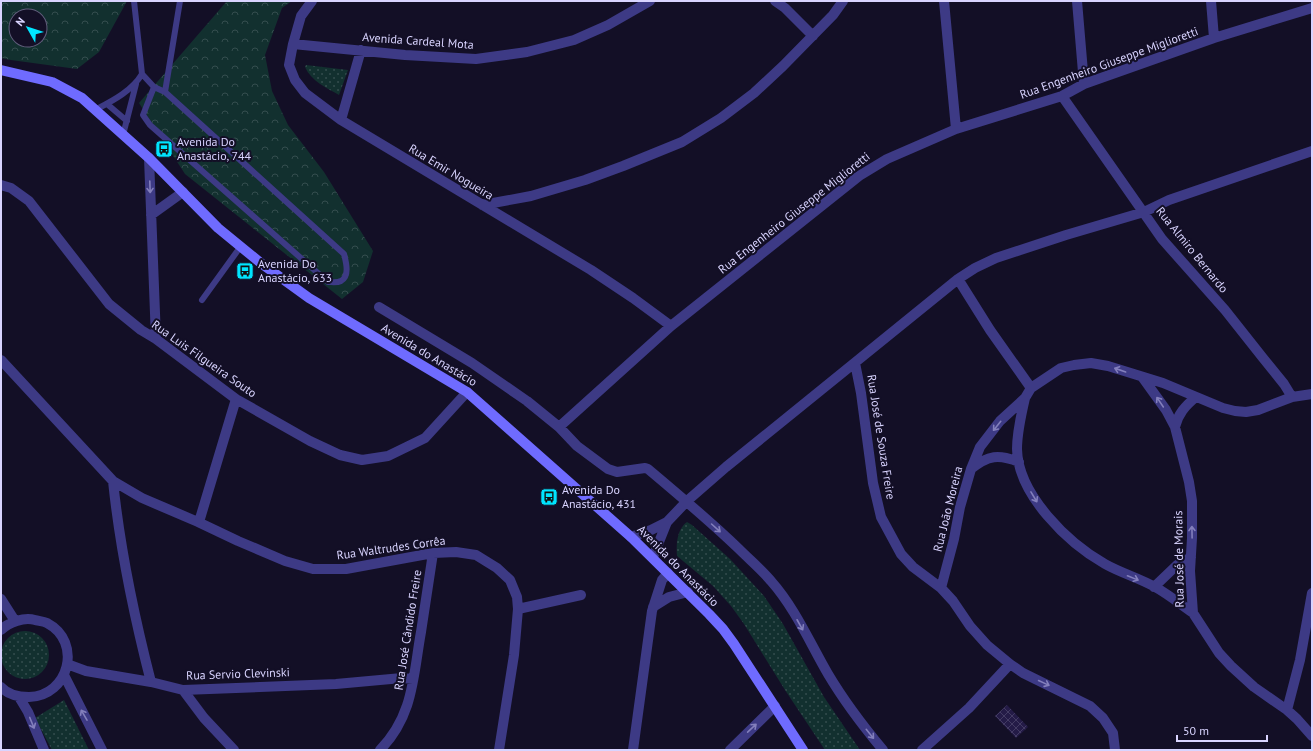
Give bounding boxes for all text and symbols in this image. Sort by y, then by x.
north arrow [8,8,48,48]
text: N [13,14,28,29]
street label: Rua Engenheiro Giuseppe Miglioretti [1018,23,1200,102]
street label: Avenida Cardeal Mota [362,29,474,52]
place label: Avenida Do Anastácio, 744 [177,134,252,163]
bus stop icon: Avenida Do Anastácio, 744 [154,139,174,159]
street label: Rua Emir Nogueira [406,140,496,203]
street label: Rua Engenheiro Giuseppe Miglioretti [715,149,873,277]
one-way arrow [146,180,154,193]
street label: Rua Almiro Bernardo [1153,204,1232,296]
place label: Avenida Do Anastácio, 633 [258,256,332,285]
bus stop icon: Avenida Do Anastácio, 633 [235,261,255,281]
street label: Rua Luis Filgueira Souto [149,317,260,400]
street label: Avenida do Anastácio [379,320,480,389]
one-way arrow [1114,366,1127,373]
street label: Rua José de Souza Freire [864,373,899,500]
one-way arrow [1156,396,1164,407]
one-way arrow [993,420,1001,431]
street label: Rua João Moreira [930,465,965,553]
place label: Avenida Do Anastácio, 431 [562,482,636,511]
bus stop icon: Avenida Do Anastácio, 431 [539,487,559,507]
one-way arrow [1031,491,1039,503]
street label: Rua José de Morais [1170,510,1187,608]
street label: Avenida do Anastácio [634,522,722,610]
one-way arrow [710,523,721,532]
one-way arrow [1188,526,1196,539]
street label: Rua Waltrudes Corrêa [336,532,446,563]
street label: Rua José Cândido Freire [391,569,424,691]
one-way arrow [1127,575,1139,583]
one-way arrow [797,619,804,631]
street label: Rua Servio Clevinski [186,664,290,683]
one-way arrow [1038,680,1050,687]
one-way arrow [80,709,88,721]
one-way arrow [29,717,37,729]
scale bar [1177,717,1267,743]
one-way arrow [747,723,757,733]
text: 50 m [1183,723,1209,738]
one-way arrow [866,729,875,740]

